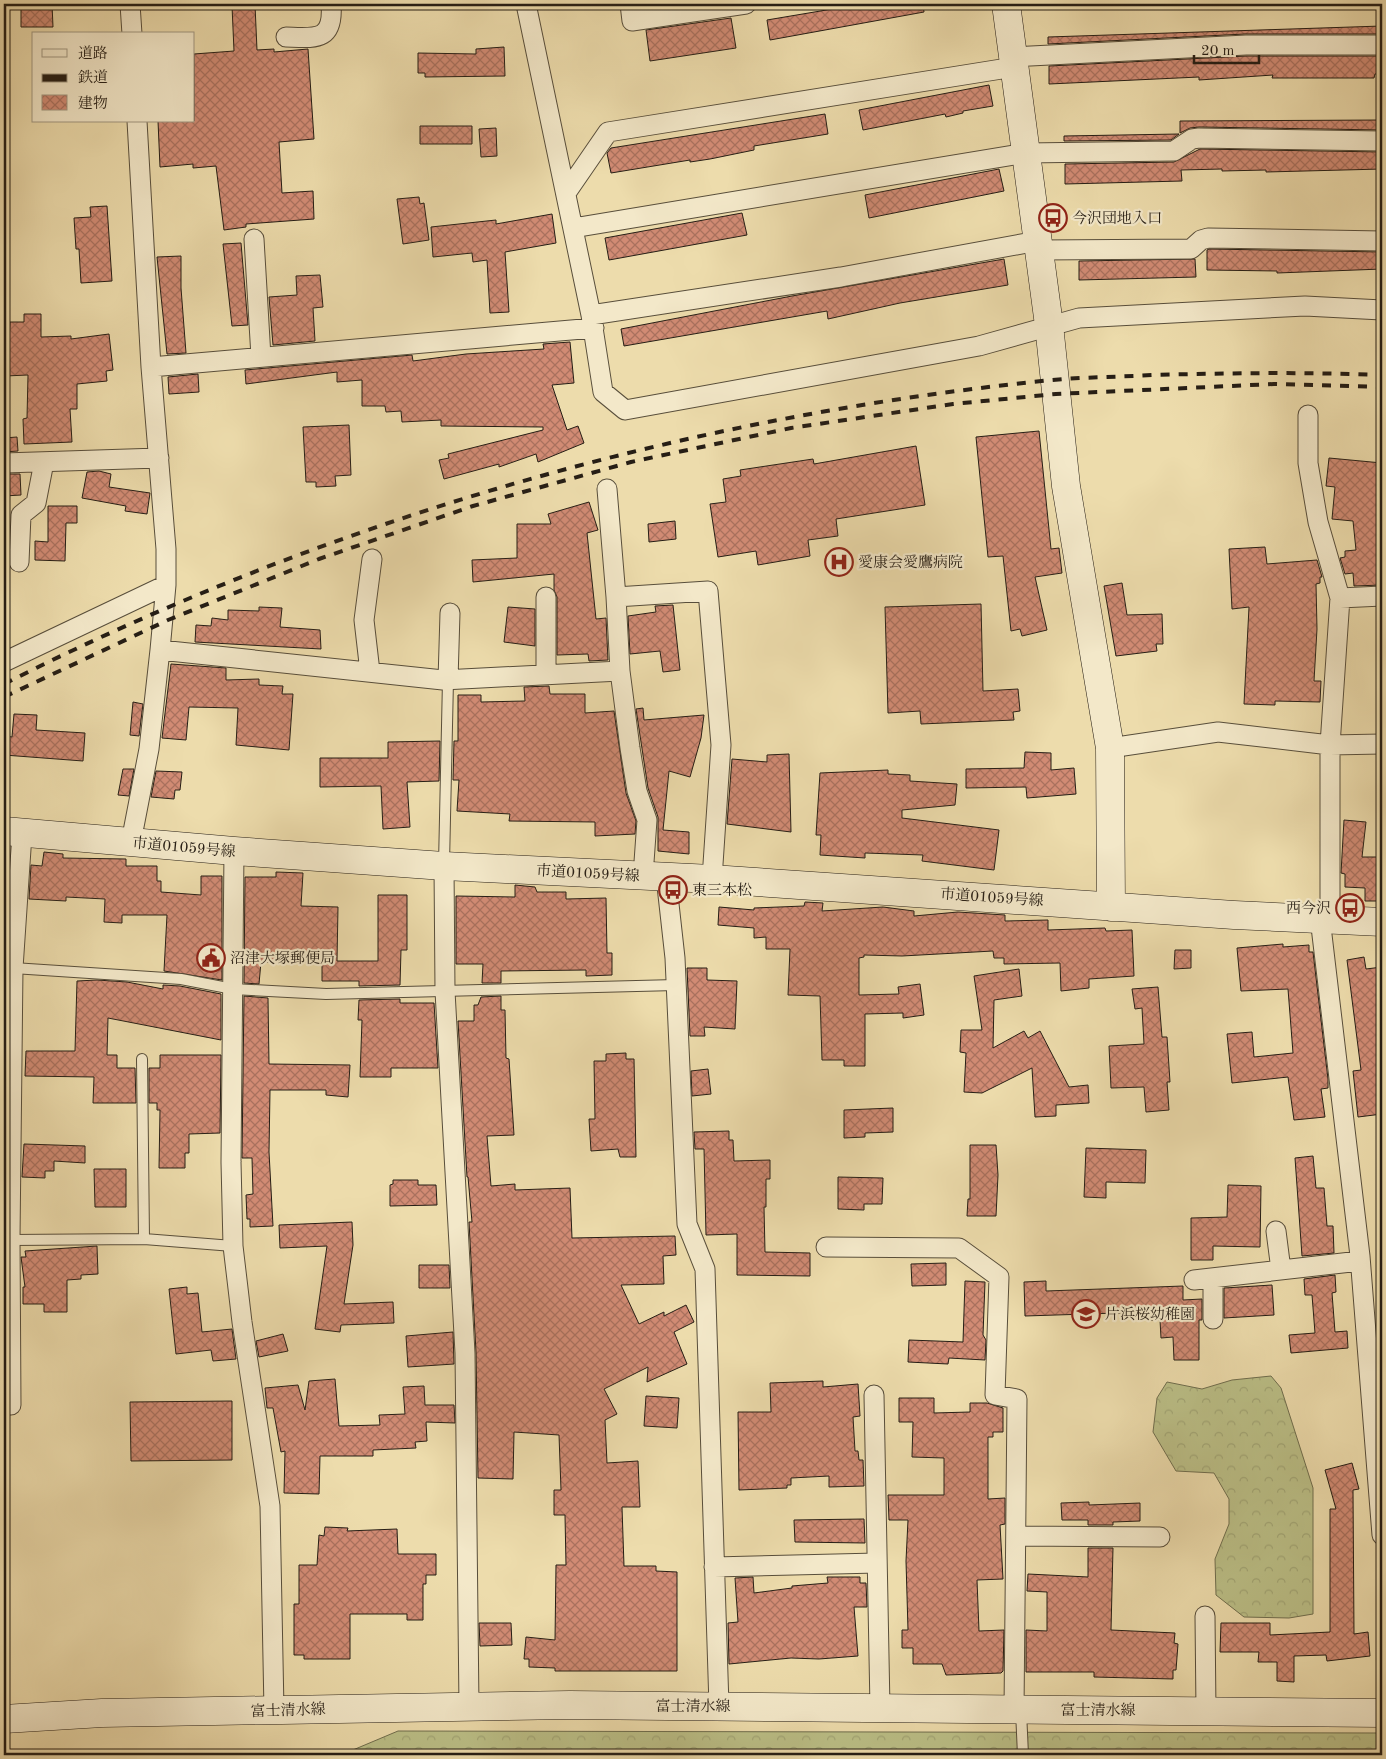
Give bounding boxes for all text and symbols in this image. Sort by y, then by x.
legend [32,32,195,122]
scale bar [1194,32,1258,64]
text: 20 m [1201,44,1235,59]
text: 道路 [78,45,108,62]
text: 鉄道 [78,69,108,86]
text: 建物 [78,95,108,112]
bus stop icon: 今沢団地入口 [1038,203,1068,233]
place label: 今沢団地入口 [1072,210,1162,227]
hospital icon: 愛康会愛鷹病院 [824,547,854,577]
place label: 愛康会愛鷹病院 [858,554,963,571]
street label: 市道01059号線 [132,835,236,860]
street label: 市道01059号線 [536,862,640,885]
bus stop icon: 東三本松 [658,875,688,905]
place label: 東三本松 [692,882,752,899]
street label: 市道01059号線 [940,885,1044,910]
bus stop icon: 西今沢 [1335,893,1365,923]
place label: 西今沢 [1286,900,1331,917]
public building icon: 沼津大塚郵便局 [196,943,226,973]
place label: 沼津大塚郵便局 [230,950,335,967]
school or university icon: 片浜桜幼稚園 [1071,1299,1101,1329]
place label: 片浜桜幼稚園 [1105,1306,1195,1323]
street label: 富士清水線 [655,1698,731,1715]
street label: 富士清水線 [250,1701,326,1720]
street label: 富士清水線 [1060,1702,1136,1719]

